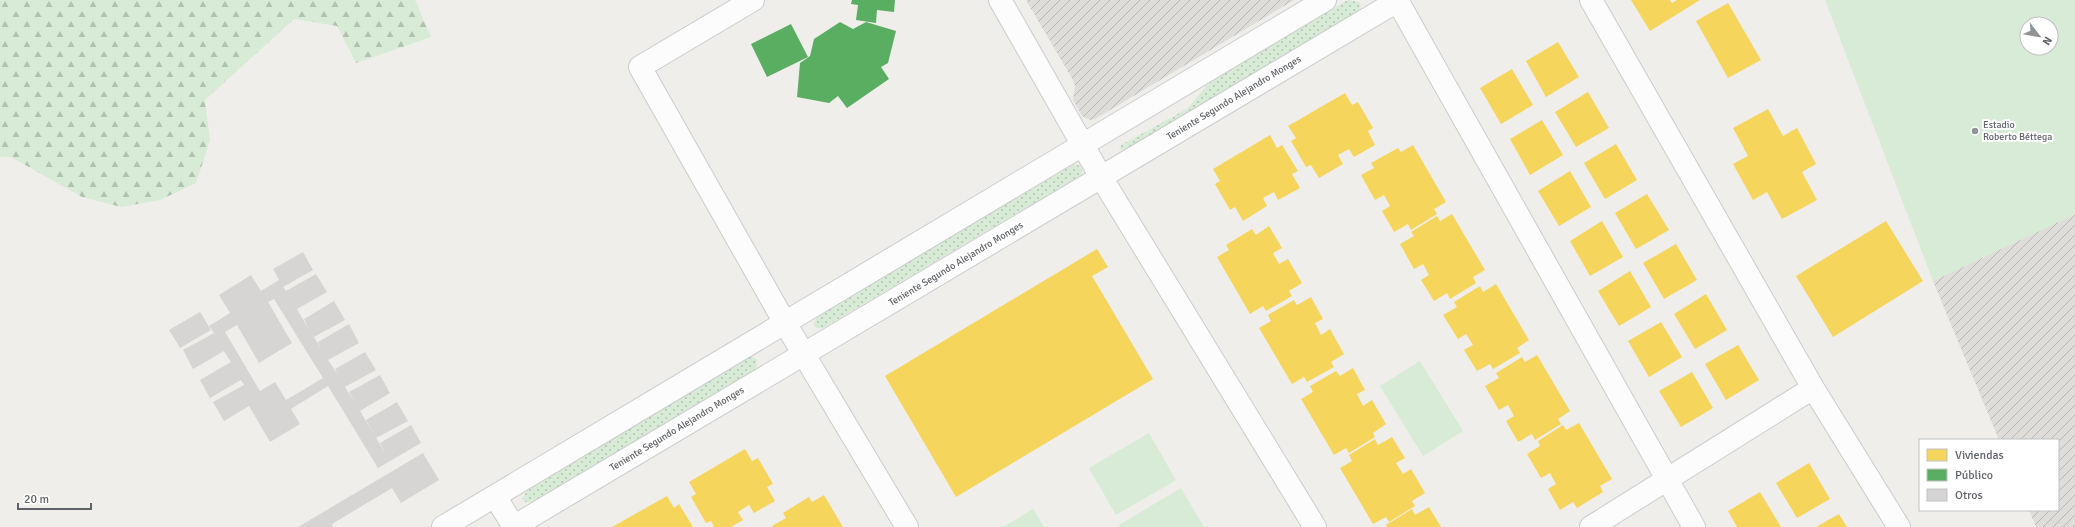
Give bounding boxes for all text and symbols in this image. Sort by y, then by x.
north arrow [2019,16,2059,56]
text: N [2040,34,2055,48]
street label: Teniente Segundo Alejandro Monges [1165,53,1304,143]
place label: Estadio Roberto Béttega [1983,119,2052,143]
marker: Estadio Roberto Béttega [1970,126,1980,136]
street label: Teniente Segundo Alejandro Monges [887,219,1026,309]
street label: Teniente Segundo Alejandro Monges [608,384,747,474]
legend [1919,439,2059,511]
text: Viviendas [1955,448,2004,463]
text: Público [1955,468,1993,483]
scale bar [18,485,91,511]
text: Otros [1955,488,1983,503]
text: 20 m [24,492,49,507]

